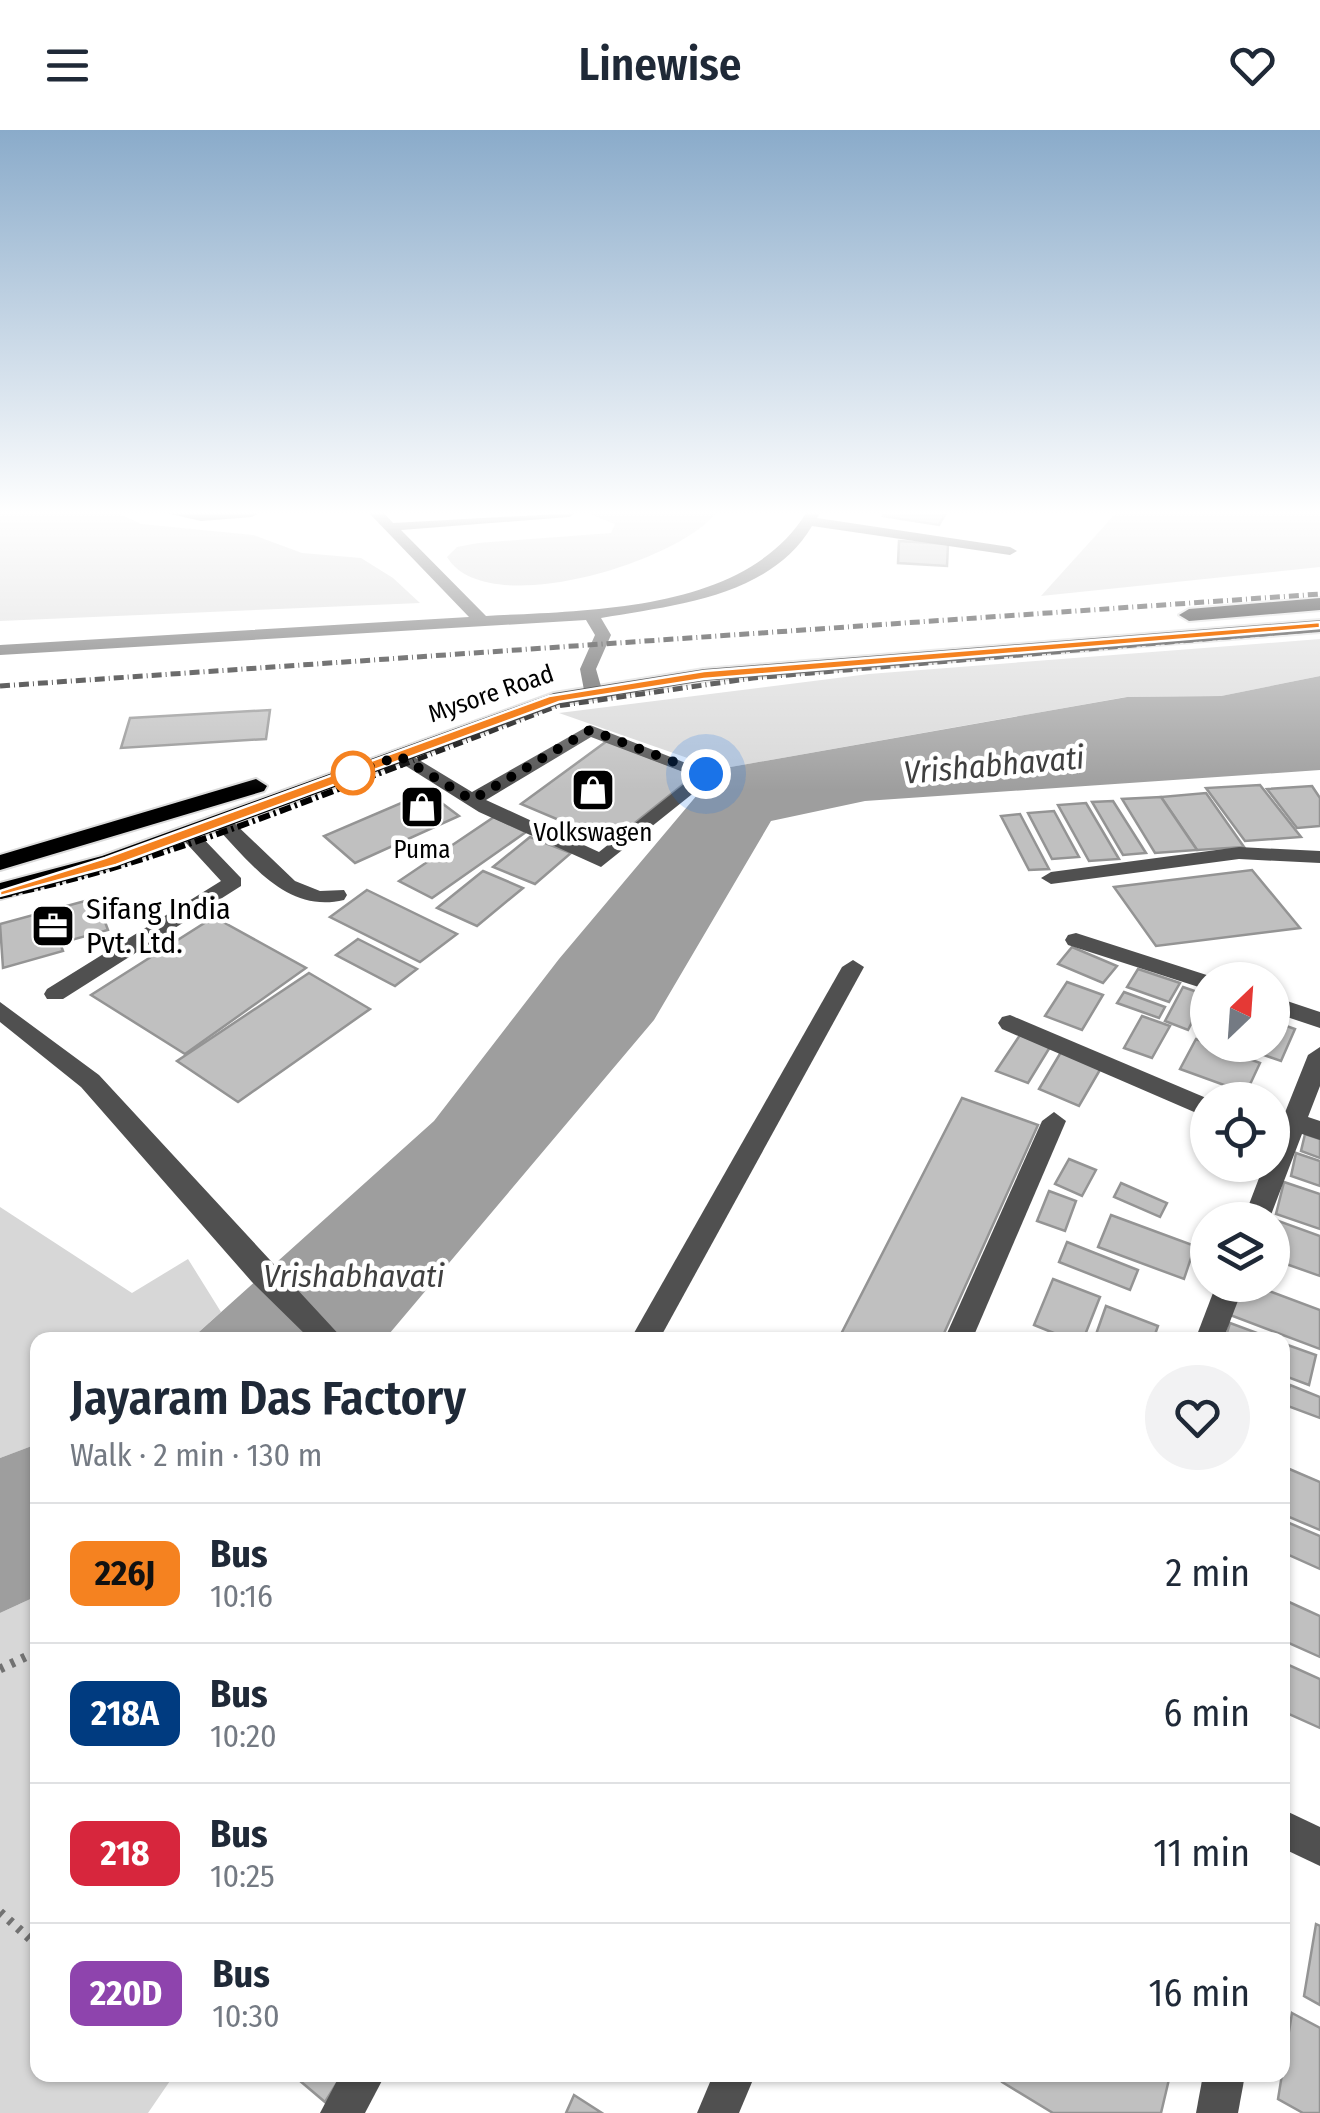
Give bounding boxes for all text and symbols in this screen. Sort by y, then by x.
icon: menu [40,38,95,93]
text: Linewise [578,38,742,92]
icon: heart [1225,38,1280,93]
street label: Mysore Road [424,659,558,729]
water label: Vrishabhavati [902,738,1086,792]
your location [681,749,731,799]
unlabelled marker [332,752,374,794]
shop icon: Volkswagen [570,767,616,813]
shop icon: Puma [399,784,445,830]
place label: Volkswagen [534,818,652,848]
place label: Puma [393,835,451,865]
place label: Sifang India Pvt. Ltd. [86,891,231,961]
office icon: Sifang India Pvt. Ltd. [30,903,76,949]
north arrow [1190,962,1290,1062]
map controls [1190,962,1290,1302]
button: locate [1190,1082,1290,1182]
button: layers [1190,1202,1290,1302]
water label: Vrishabhavati [264,1257,445,1295]
button: heart [1145,1365,1250,1470]
text: Jayaram Das Factory [70,1369,466,1427]
text: Walk · 2 min · 130 m [70,1436,322,1474]
text: Bus [210,1531,268,1577]
text: 2 min [1165,1550,1250,1596]
text: 226J [95,1552,155,1594]
text: 10:16 [210,1577,273,1615]
text: Bus [210,1671,268,1717]
text: 6 min [1163,1690,1250,1736]
text: 218A [91,1692,159,1734]
text: 10:20 [210,1717,277,1755]
text: Bus [210,1811,268,1857]
text: 11 min [1153,1830,1250,1876]
text: 218 [101,1832,149,1874]
text: 10:25 [210,1857,275,1895]
text: Bus [212,1951,270,1997]
text: 16 min [1149,1970,1250,2016]
text: 220D [90,1972,162,2014]
text: 10:30 [212,1997,280,2035]

